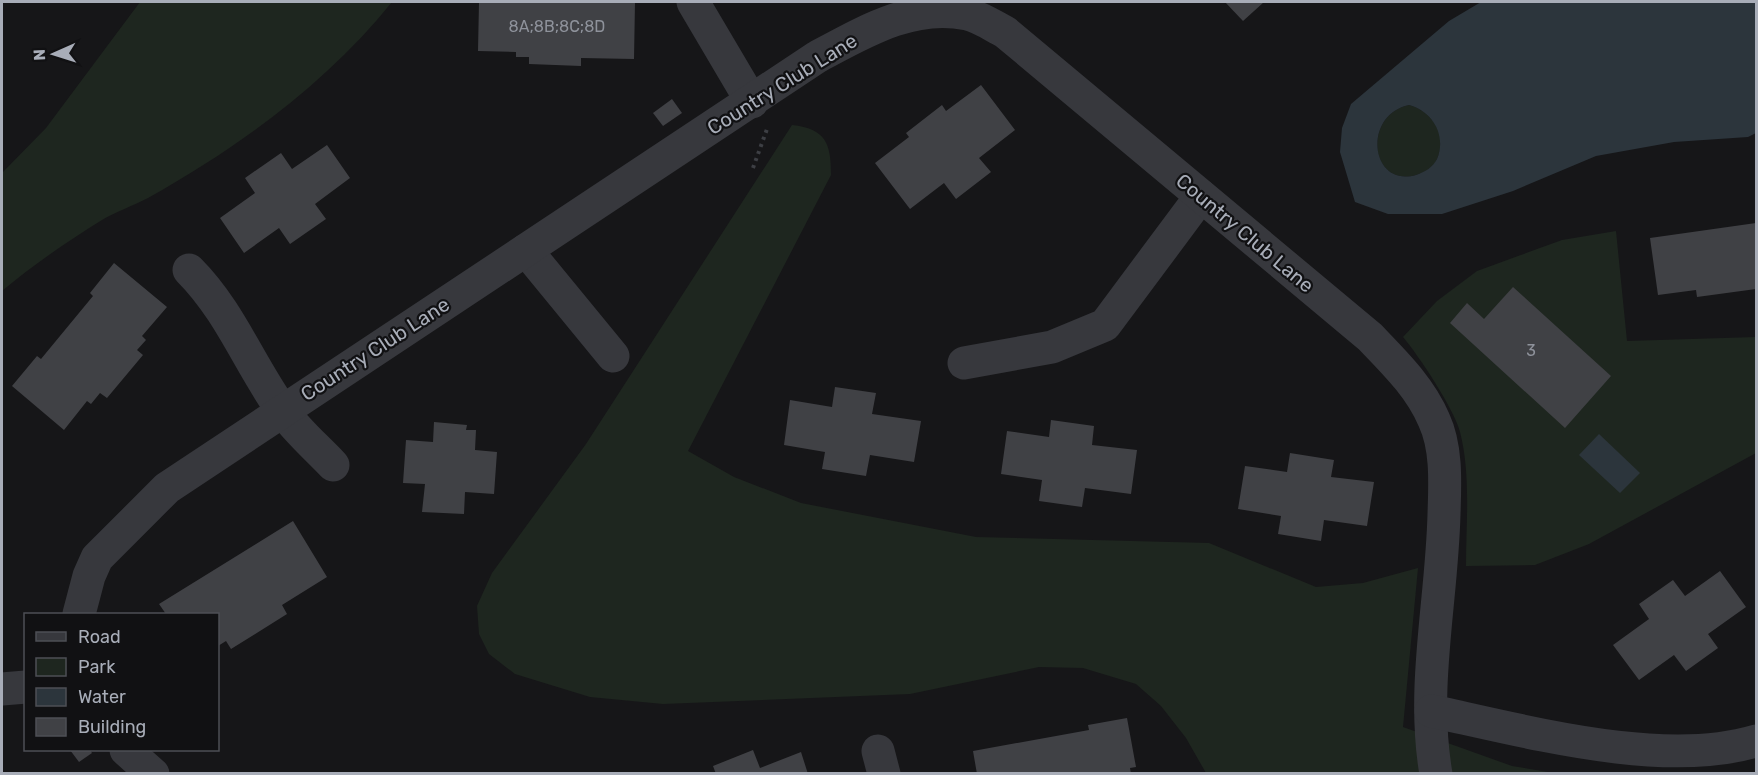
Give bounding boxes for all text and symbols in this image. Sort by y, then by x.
house number: 8A;8B;8C;8D [509,17,605,36]
north arrow [24,24,84,84]
street label: Country Club Lane [703,28,861,140]
text: N [30,49,49,61]
street label: Country Club Lane [1171,168,1319,298]
street label: Country Club Lane [296,292,454,406]
house number: 3 [1526,341,1536,360]
legend [24,613,219,751]
text: Road [78,626,121,648]
text: Park [78,656,116,678]
text: Water [78,686,126,708]
text: Building [78,716,146,738]

